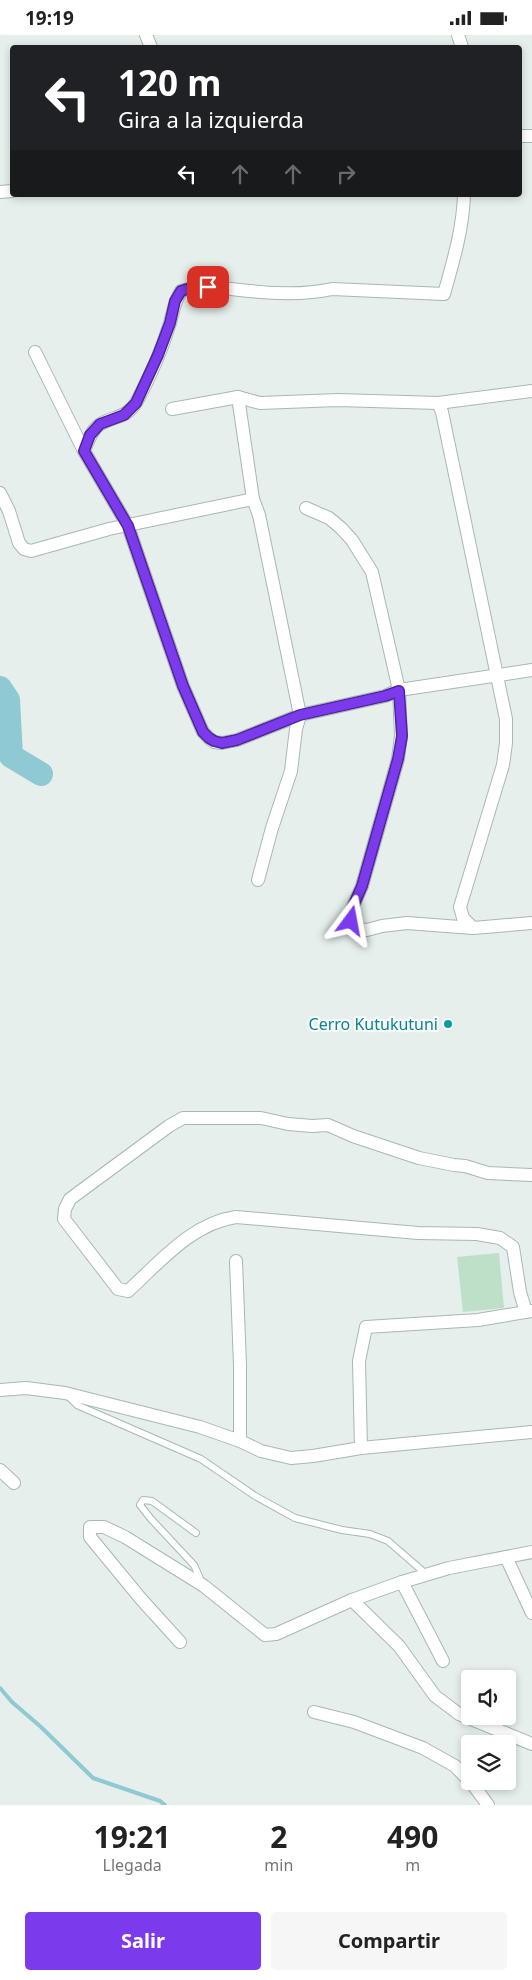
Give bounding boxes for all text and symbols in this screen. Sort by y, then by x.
text: 19:19 [25,5,74,31]
text: 120 m [118,59,221,106]
icon: left [35,65,100,130]
text: Gira a la izquierda [118,104,304,134]
icon: left [173,160,201,188]
icon: ahead [226,160,254,188]
icon: ahead [279,160,307,188]
icon: right [332,160,360,188]
pin [187,266,229,308]
icon: arrive [194,273,222,301]
position arrow [324,894,376,946]
place label: Cerro Kutukutuni [309,1013,438,1035]
marker: Cerro Kutukutuni [442,1018,454,1030]
map controls [461,1670,516,1790]
button: sound [461,1670,516,1725]
button: layers [461,1735,516,1790]
text: 19:21 [94,1816,171,1857]
text: 2 [270,1816,287,1857]
text: 490 [387,1816,438,1857]
text: Llegada [103,1854,162,1876]
text: min [264,1854,293,1876]
text: m [405,1854,420,1876]
button: Salir [25,1912,261,1970]
button: Compartir [271,1912,507,1970]

